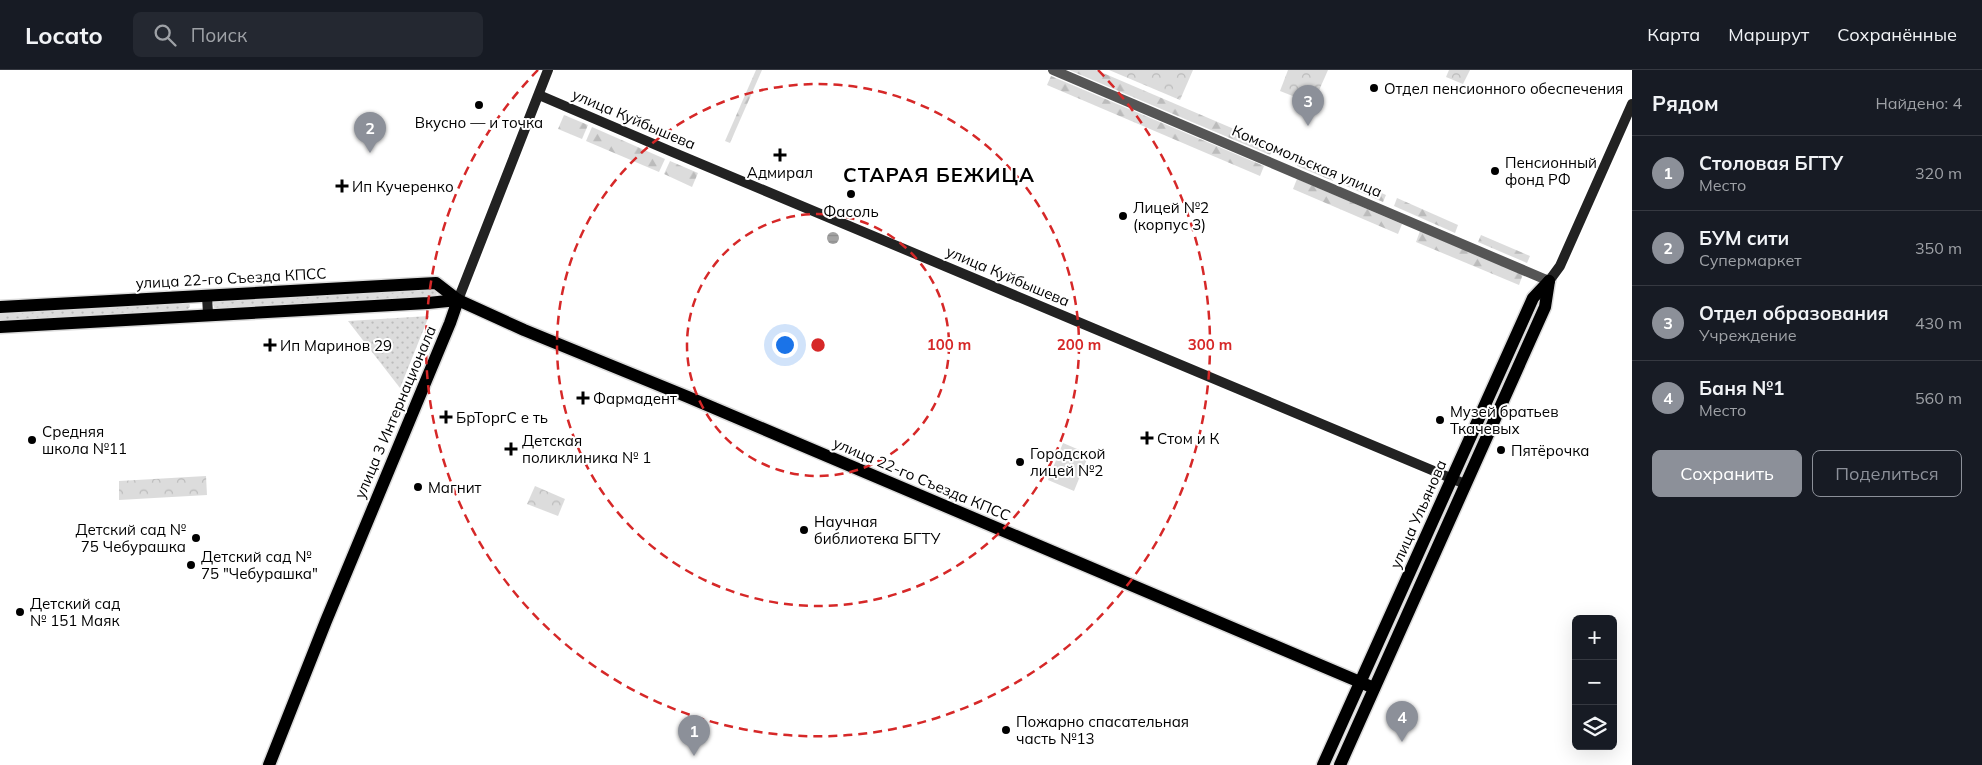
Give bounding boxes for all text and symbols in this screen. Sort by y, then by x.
search box [133,12,483,57]
text: Locato [25,20,103,50]
icon: search [151,21,179,49]
text: Поиск [191,23,247,47]
text: Карта [1647,23,1700,46]
text: Маршрут [1728,23,1809,46]
text: Сохранённые [1837,23,1957,46]
place label: Отдел пенсионного обеспечения [1384,79,1623,98]
marker: Отдел пенсионного обеспечения [1368,82,1380,94]
street label: улица Куйбышева [569,84,699,154]
pin: 3 [1292,85,1324,126]
text: Рядом [1652,90,1719,116]
text: Найдено: 4 [1876,93,1962,113]
marker: Вкусно — и точка [473,99,485,111]
pin: 2 [354,112,386,153]
place label: Вкусно — и точка [415,113,543,132]
street label: Комсомольская улица [1229,121,1385,201]
marker: Адмирал [774,149,786,161]
text: Столовая БГТУ [1699,151,1843,175]
place label: Пенсионный фонд РФ [1505,153,1597,189]
district label: CТАРАЯ БЕЖИЦА [843,162,1035,187]
place label: Адмирал [747,163,813,182]
text: 1 [1663,163,1673,183]
text: 320 m [1915,163,1962,183]
marker: Пенсионный фонд РФ [1489,165,1501,177]
text: Место [1699,175,1746,195]
place label: Ип Кучеренко [352,177,454,196]
marker: Ип Кучеренко [336,180,348,192]
marker: Фасоль [845,188,857,200]
place label: Лицей №2 (корпус 3) [1133,198,1209,234]
place label: Фасоль [823,202,879,221]
marker: Лицей №2 (корпус 3) [1117,210,1129,222]
text: БУМ сити [1699,226,1789,250]
text: 2 [1663,238,1673,258]
text: 350 m [1915,238,1962,258]
street label: улица Куйбышева [943,241,1073,311]
text: Супермаркет [1699,250,1802,270]
street label: улица 22-го Съезда КПСС [135,264,327,292]
text: Отдел образования [1699,301,1889,325]
text: 3 [1663,313,1673,333]
text: 430 m [1915,313,1962,333]
street label: улица 3 Интернационала [350,323,440,501]
text: Учреждение [1699,325,1797,345]
your location [772,332,798,358]
text: 100 m [927,335,971,354]
text: 200 m [1057,335,1101,354]
text: 300 m [1188,335,1232,354]
place label: Ип Маринов 29 [280,336,392,355]
centre of rings [809,336,827,354]
marker: Ип Маринов 29 [264,339,276,351]
text: Баня №1 [1699,376,1785,400]
text: 4 [1663,388,1673,408]
text: 560 m [1915,388,1962,408]
place label: Фармадент [593,389,677,408]
marker: Фармадент [577,392,589,404]
text: Место [1699,400,1746,420]
place label: Музей братьев Ткачевых [1450,402,1559,438]
place label: БрТоргС е ть [456,408,548,427]
marker: БрТоргС е ть [440,411,452,423]
marker: Музей братьев Ткачевых [1434,414,1446,426]
place label: Средняя школа №11 [42,422,127,458]
place label: Стом и К [1157,429,1220,448]
place label: Детская поликлиника № 1 [522,431,651,467]
marker: Стом и К [1141,432,1153,444]
street label: улица 22-го Съезда КПСС [830,433,1014,525]
marker: Средняя школа №11 [26,434,38,446]
place label: Пятёрочка [1511,441,1589,460]
marker: Детская поликлиника № 1 [504,442,518,456]
place label: Городской лицей №2 [1030,444,1106,480]
marker: Пятёрочка [1495,444,1507,456]
button: Сохранить [1652,450,1802,497]
button: Поделиться [1812,450,1962,497]
marker: Городской лицей №2 [1014,456,1026,468]
street label: улица Ульянова [1386,457,1450,571]
place label: Магнит [428,478,482,497]
marker: Магнит [412,481,424,493]
place label: Научная библиотека БГТУ [814,512,940,548]
place label: Детский сад № 75 Чебурашка [75,520,186,556]
marker: Научная библиотека БГТУ [798,524,810,536]
marker: Детский сад № 75 Чебурашка [190,532,202,544]
place label: Детский сад № 75 "Чебурашка" [201,547,318,583]
marker: Детский сад № 75 "Чебурашка" [185,559,197,571]
place label: Детский сад № 151 Маяк [30,594,120,630]
marker: Детский сад № 151 Маяк [14,606,26,618]
map controls [1572,615,1617,750]
button: + [1572,615,1617,660]
button: − [1572,660,1617,705]
pin: 4 [1386,701,1418,742]
button: layers [1572,705,1617,750]
place label: Пожарно спасательная часть №13 [1016,712,1189,748]
pin: 1 [678,715,710,756]
marker: Пожарно спасательная часть №13 [1000,724,1012,736]

